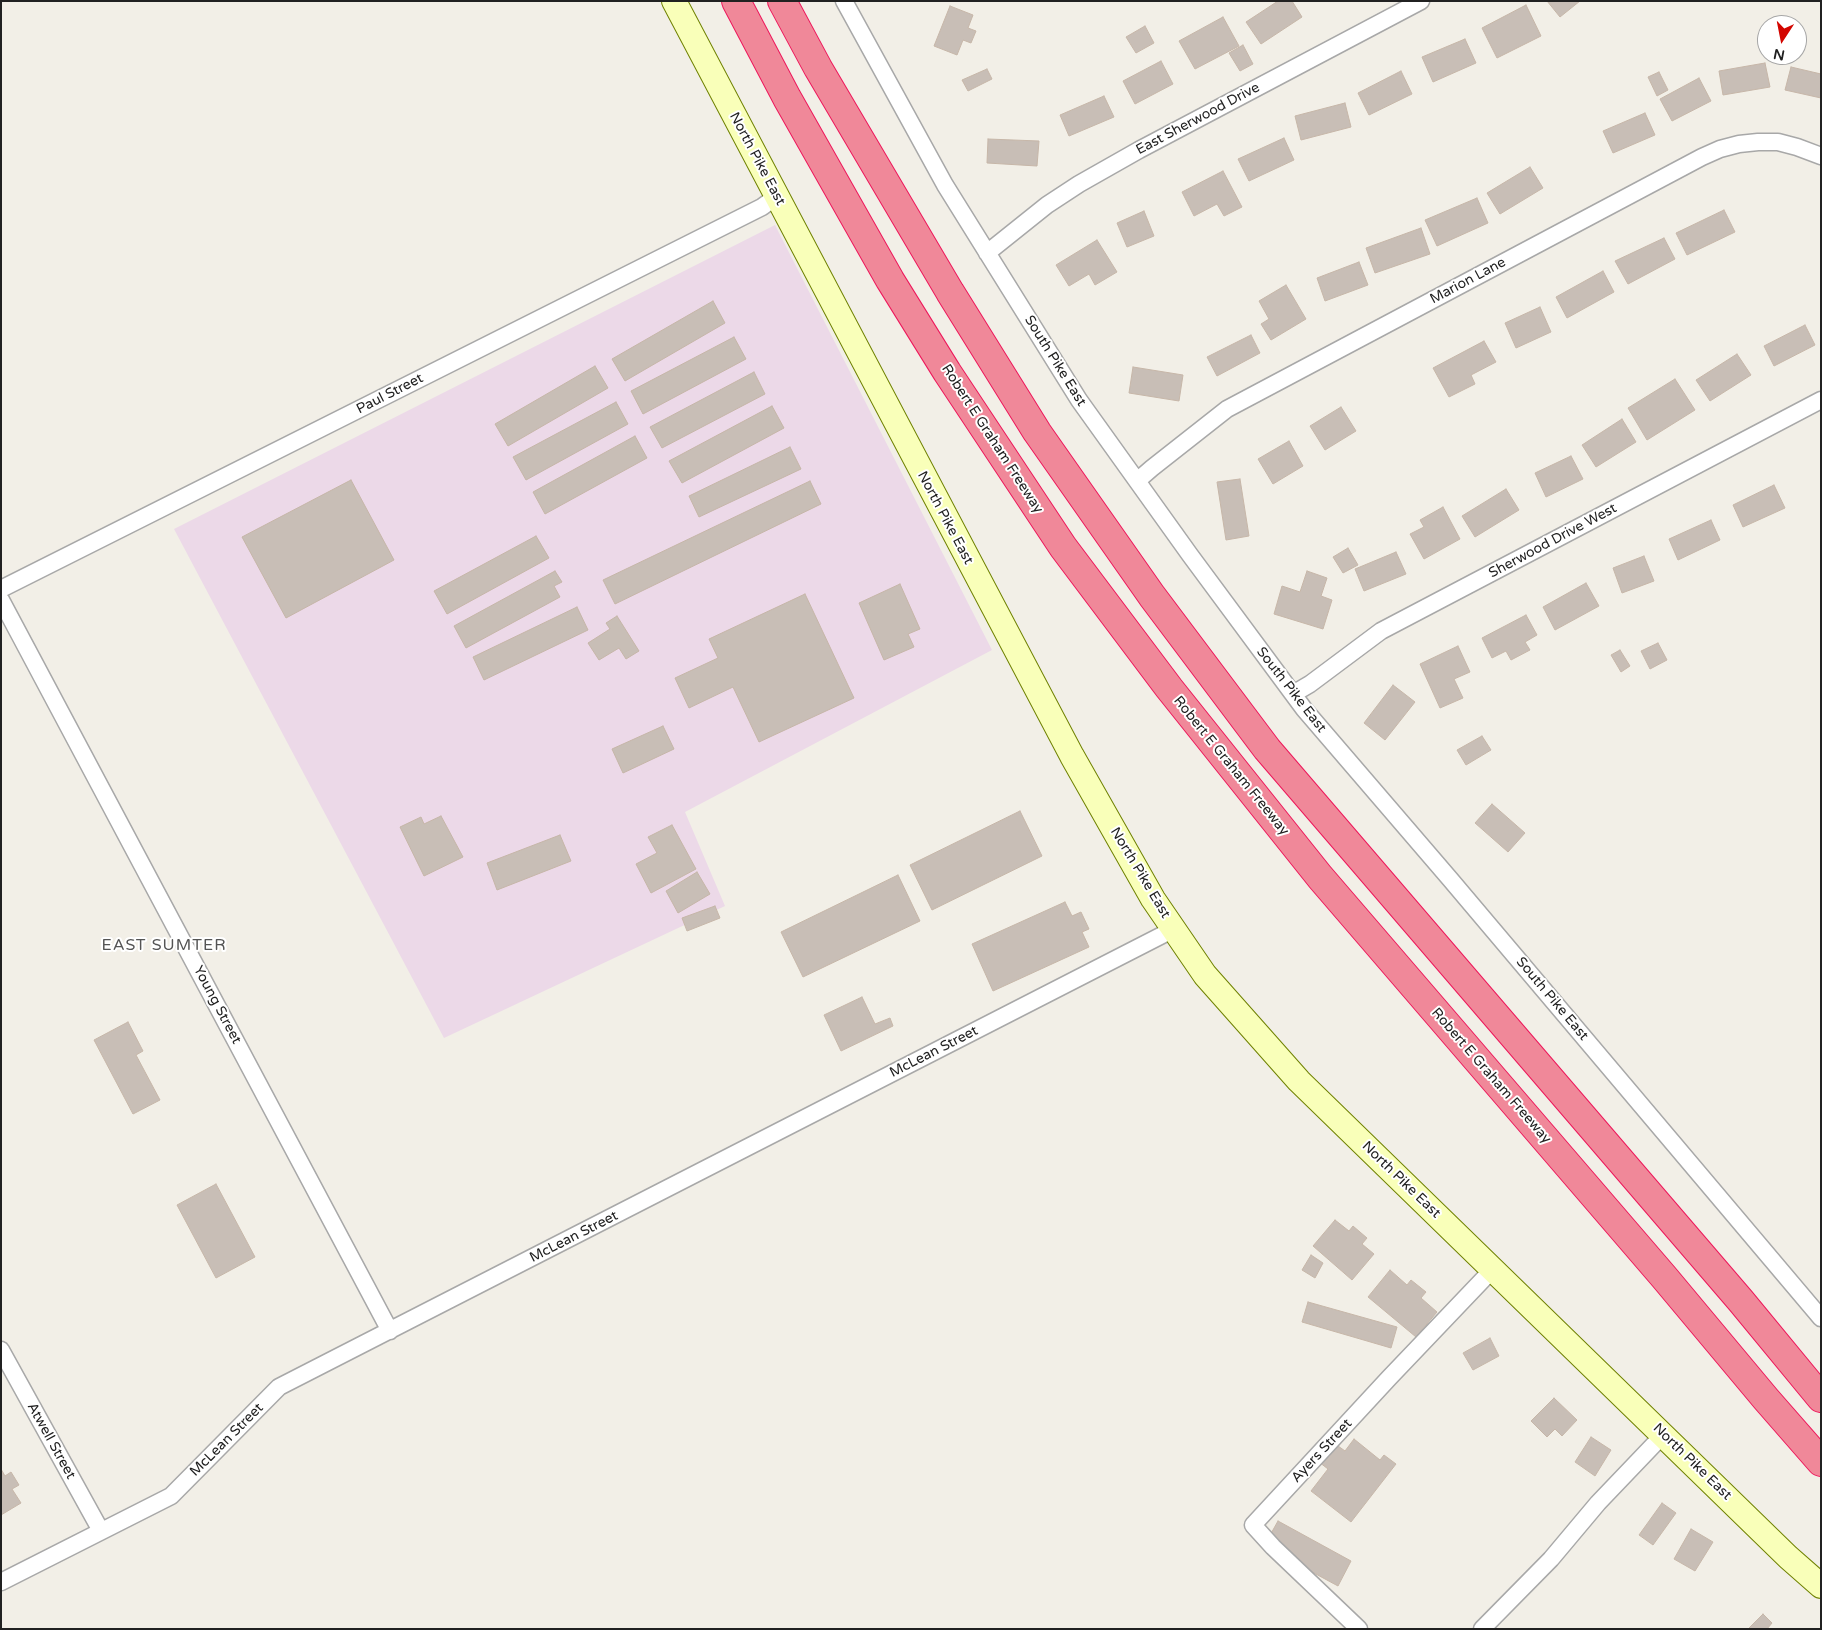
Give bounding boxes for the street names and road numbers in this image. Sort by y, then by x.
street label: East Sherwood Drive [1133,79,1263,159]
street label: North Pike East [725,110,789,208]
street label: Marion Lane [1427,254,1509,308]
street label: South Pike East [1020,313,1090,409]
street label: Robert E Graham Freeway [938,361,1046,517]
street label: Paul Street [354,370,426,418]
street label: North Pike East [913,469,977,567]
street label: Sherwood Drive West [1486,500,1620,582]
street label: South Pike East [1252,644,1330,736]
street label: Robert E Graham Freeway [1170,693,1292,839]
street label: North Pike East [1106,825,1174,921]
street label: South Pike East [1512,954,1592,1044]
street label: Young Street [189,963,245,1047]
street label: Robert E Graham Freeway [1428,1005,1554,1147]
street label: McLean Street [887,1023,981,1081]
street label: North Pike East [1358,1138,1444,1222]
street label: McLean Street [527,1208,621,1266]
street label: Atwell Street [23,1400,79,1482]
street label: McLean Street [187,1400,267,1480]
street label: Ayers Street [1288,1416,1356,1486]
street label: North Pike East [1649,1420,1735,1504]

